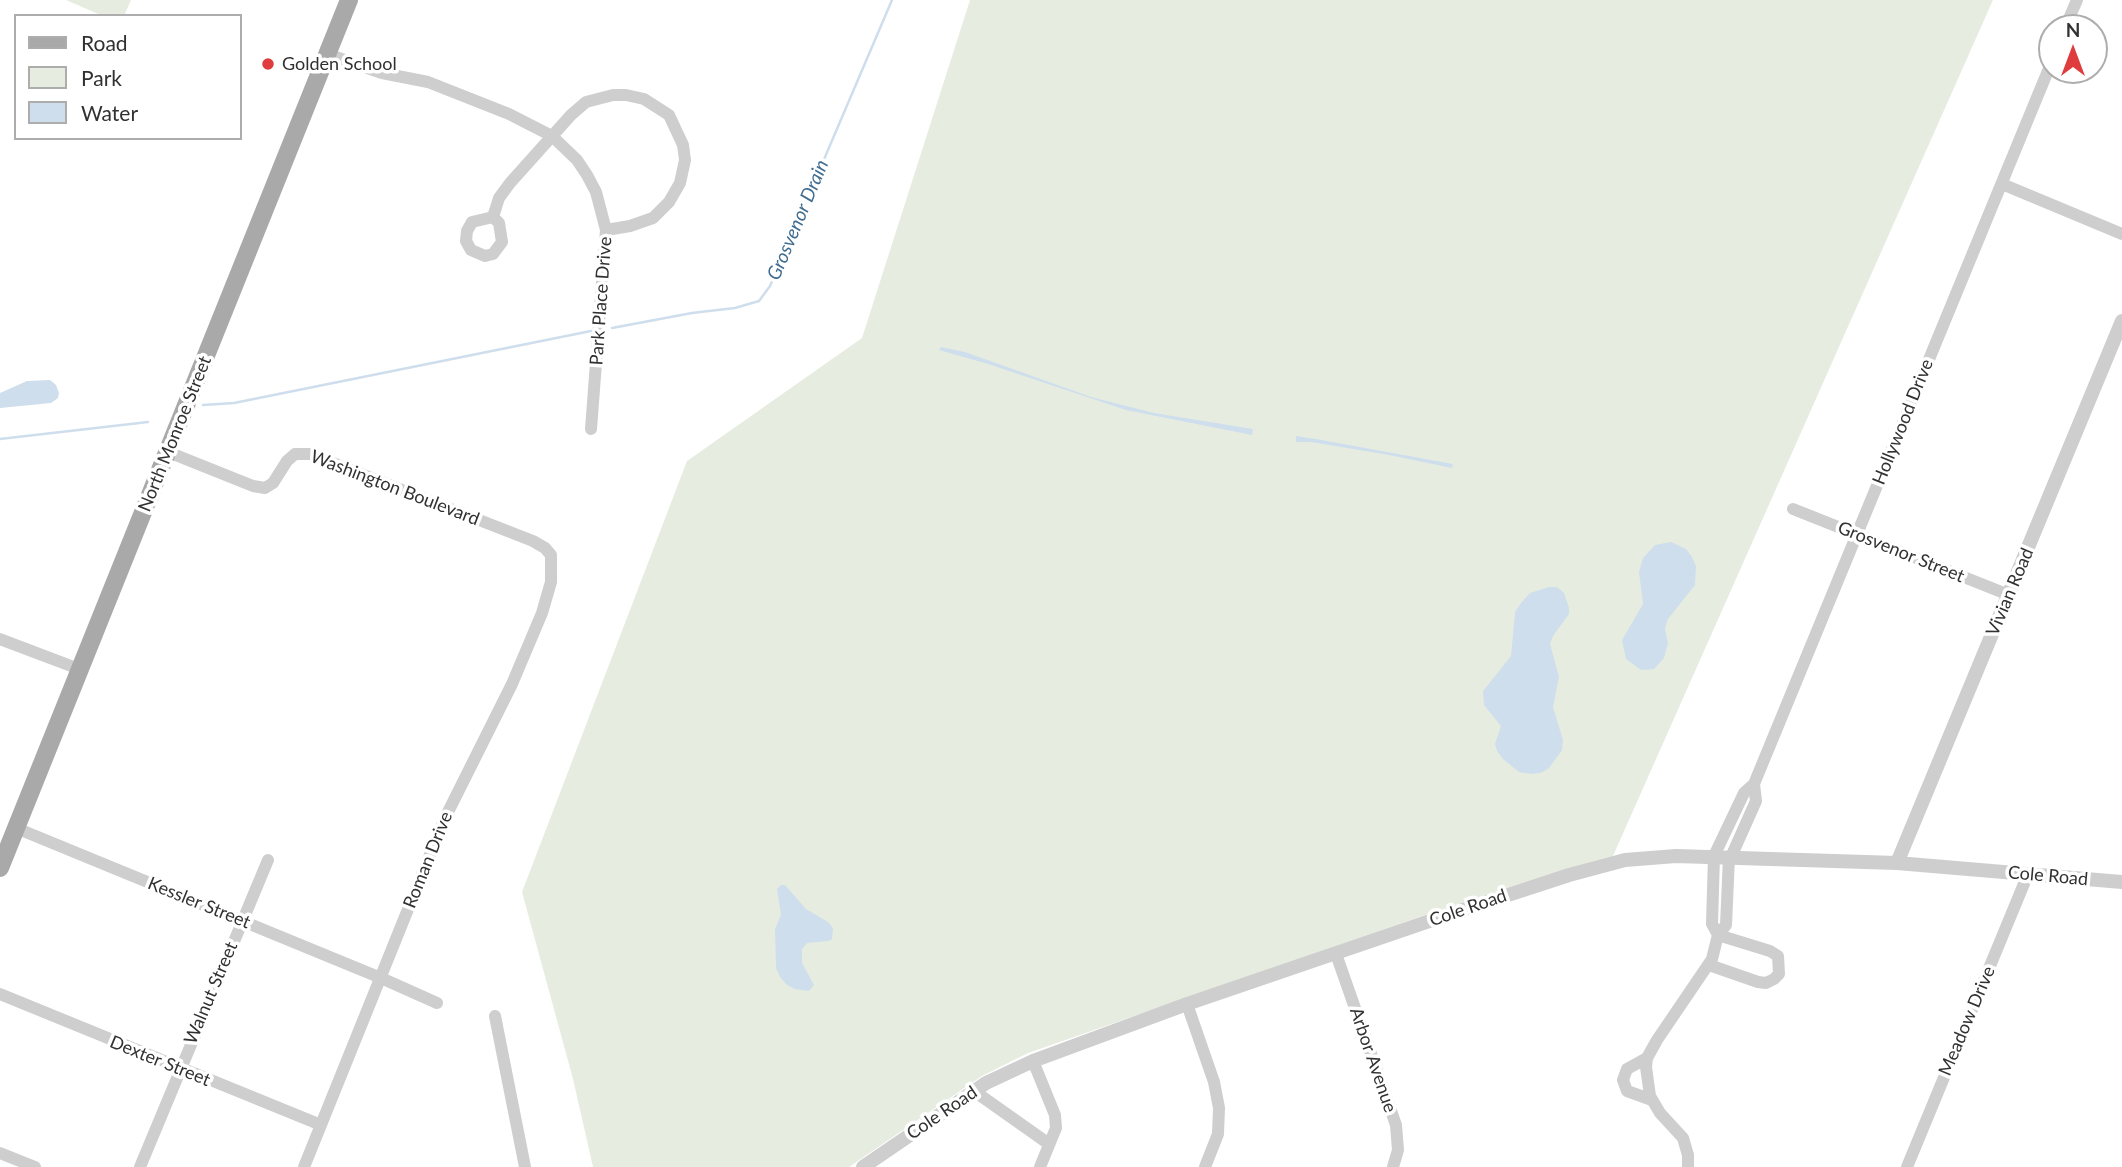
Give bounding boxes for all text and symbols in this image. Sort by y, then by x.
legend [14,14,242,140]
north arrow [2038,14,2108,84]
text: N [2066,18,2080,41]
text: Road [81,30,128,55]
place label: Golden School [282,53,397,75]
marker: Golden School [260,56,276,72]
text: Park [81,65,122,90]
text: Water [81,100,138,125]
water label: Grosvenor Drain [762,156,834,284]
street label: Park Place Drive [586,236,616,366]
street label: North Monroe Street [134,353,216,515]
street label: Hollywood Drive [1868,356,1938,488]
street label: Washington Boulevard [308,446,482,530]
street label: Grosvenor Street [1835,517,1967,587]
street label: Vivian Road [1982,545,2038,639]
street label: Roman Drive [399,809,457,911]
street label: Cole Road [2007,862,2089,890]
street label: Kessler Street [145,873,253,933]
street label: Cole Road [1427,885,1509,931]
street label: Walnut Street [180,938,242,1048]
street label: Meadow Drive [1934,963,2000,1079]
street label: Arbor Avenue [1345,1005,1401,1115]
street label: Dexter Street [107,1031,213,1091]
street label: Cole Road [903,1082,981,1144]

